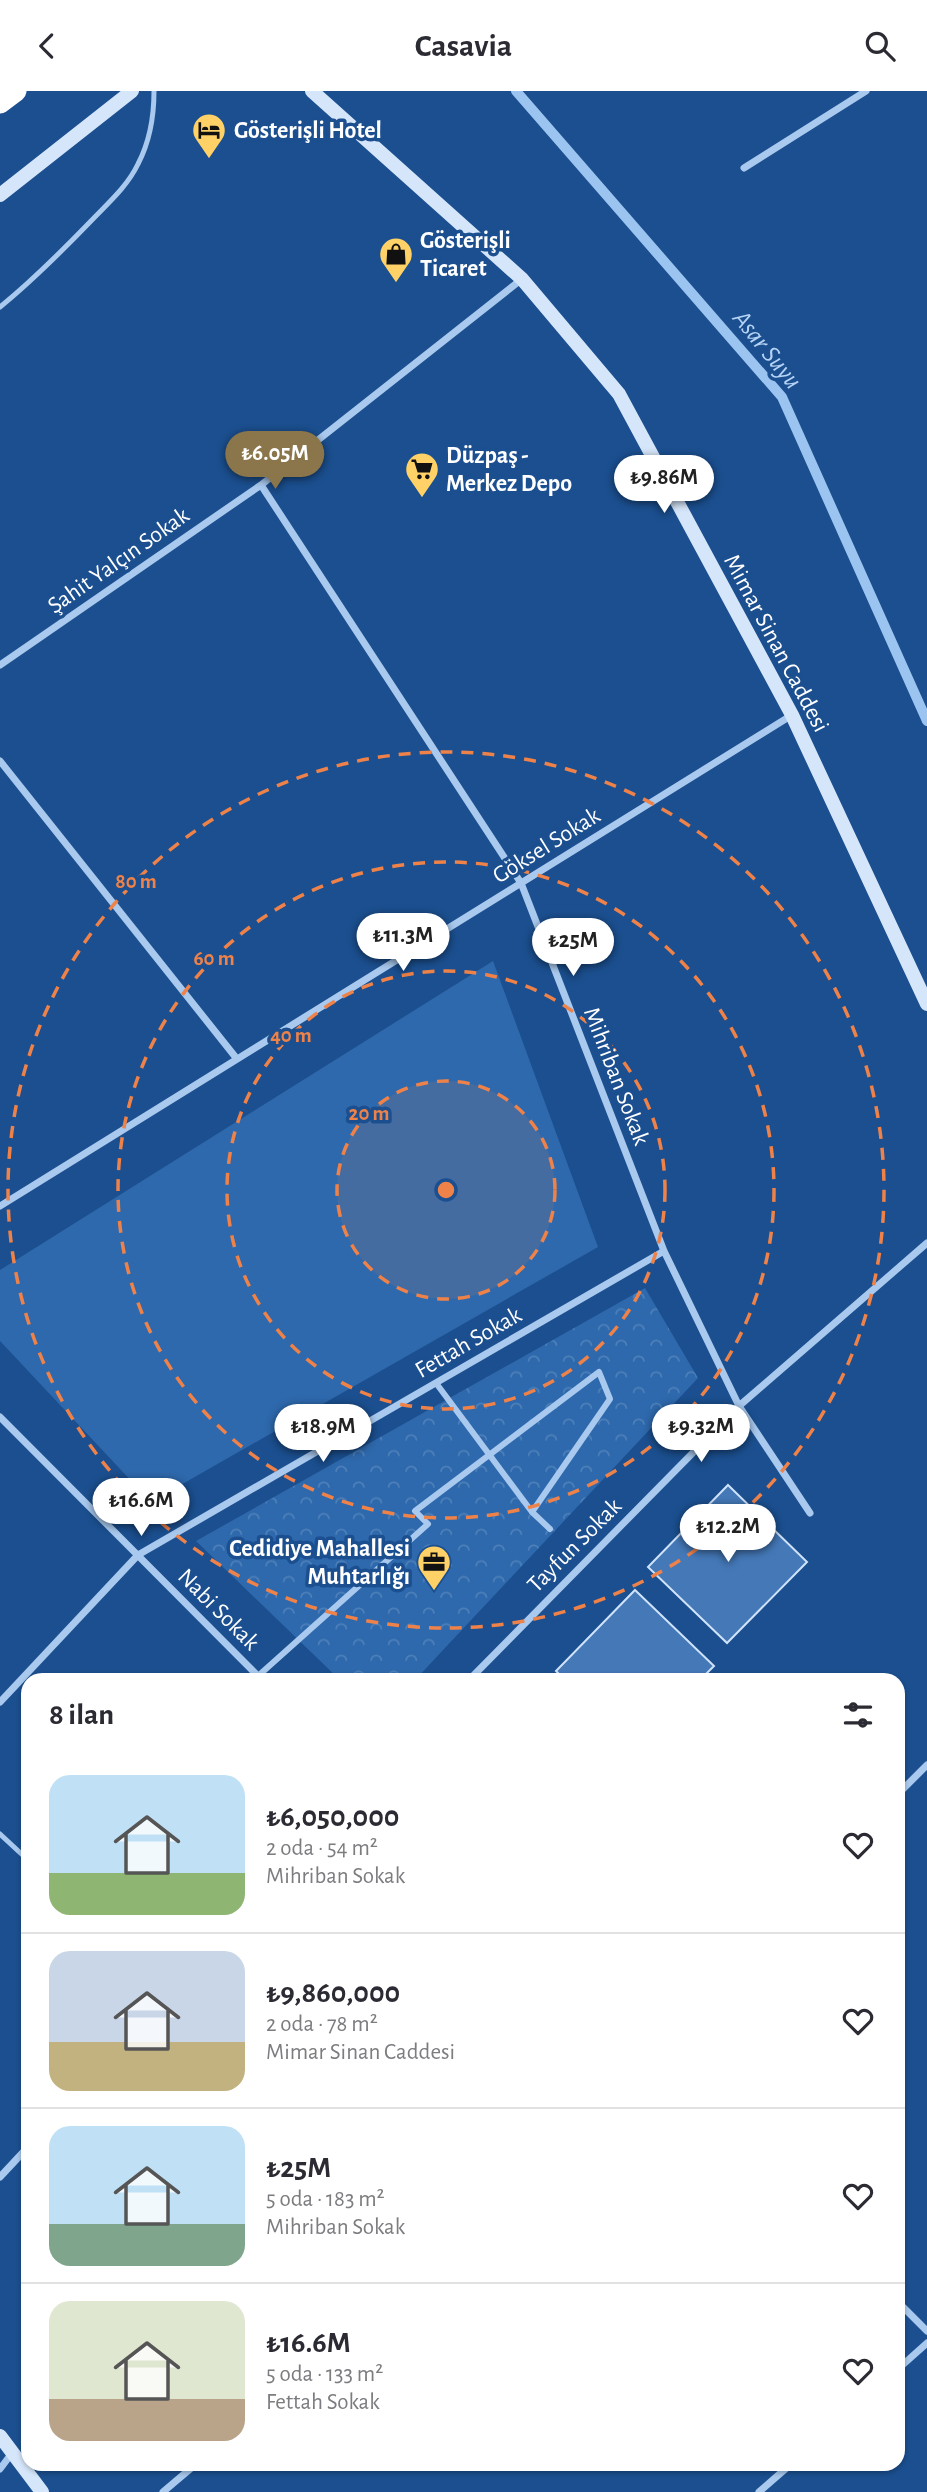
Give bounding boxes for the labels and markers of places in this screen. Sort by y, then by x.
hotel icon: Gösterişli Hotel [190,111,228,160]
place label: Gösterişli Hotel [234,119,382,143]
place label: Gösterişli Ticaret [420,229,511,281]
shop icon: Gösterişli Ticaret [377,235,415,284]
pin: ₺6.05M [218,431,332,491]
place label: Düzpaş - Merkez Depo [446,444,572,496]
supermarket icon: Düzpaş - Merkez Depo [403,450,441,499]
pin: ₺9.86M [607,455,721,515]
pin: ₺11.3M [346,913,460,973]
pin: ₺25M [532,919,614,978]
centre of rings [434,1178,458,1202]
pin: ₺18.9M [266,1405,380,1464]
pin: ₺9.32M [644,1405,758,1464]
pin: ₺16.6M [84,1479,198,1538]
pin: ₺12.2M [671,1505,785,1564]
place label: Cedidiye Mahallesi Muhtarlığı [229,1537,410,1589]
office icon: Cedidiye Mahallesi Muhtarlığı [415,1543,453,1592]

